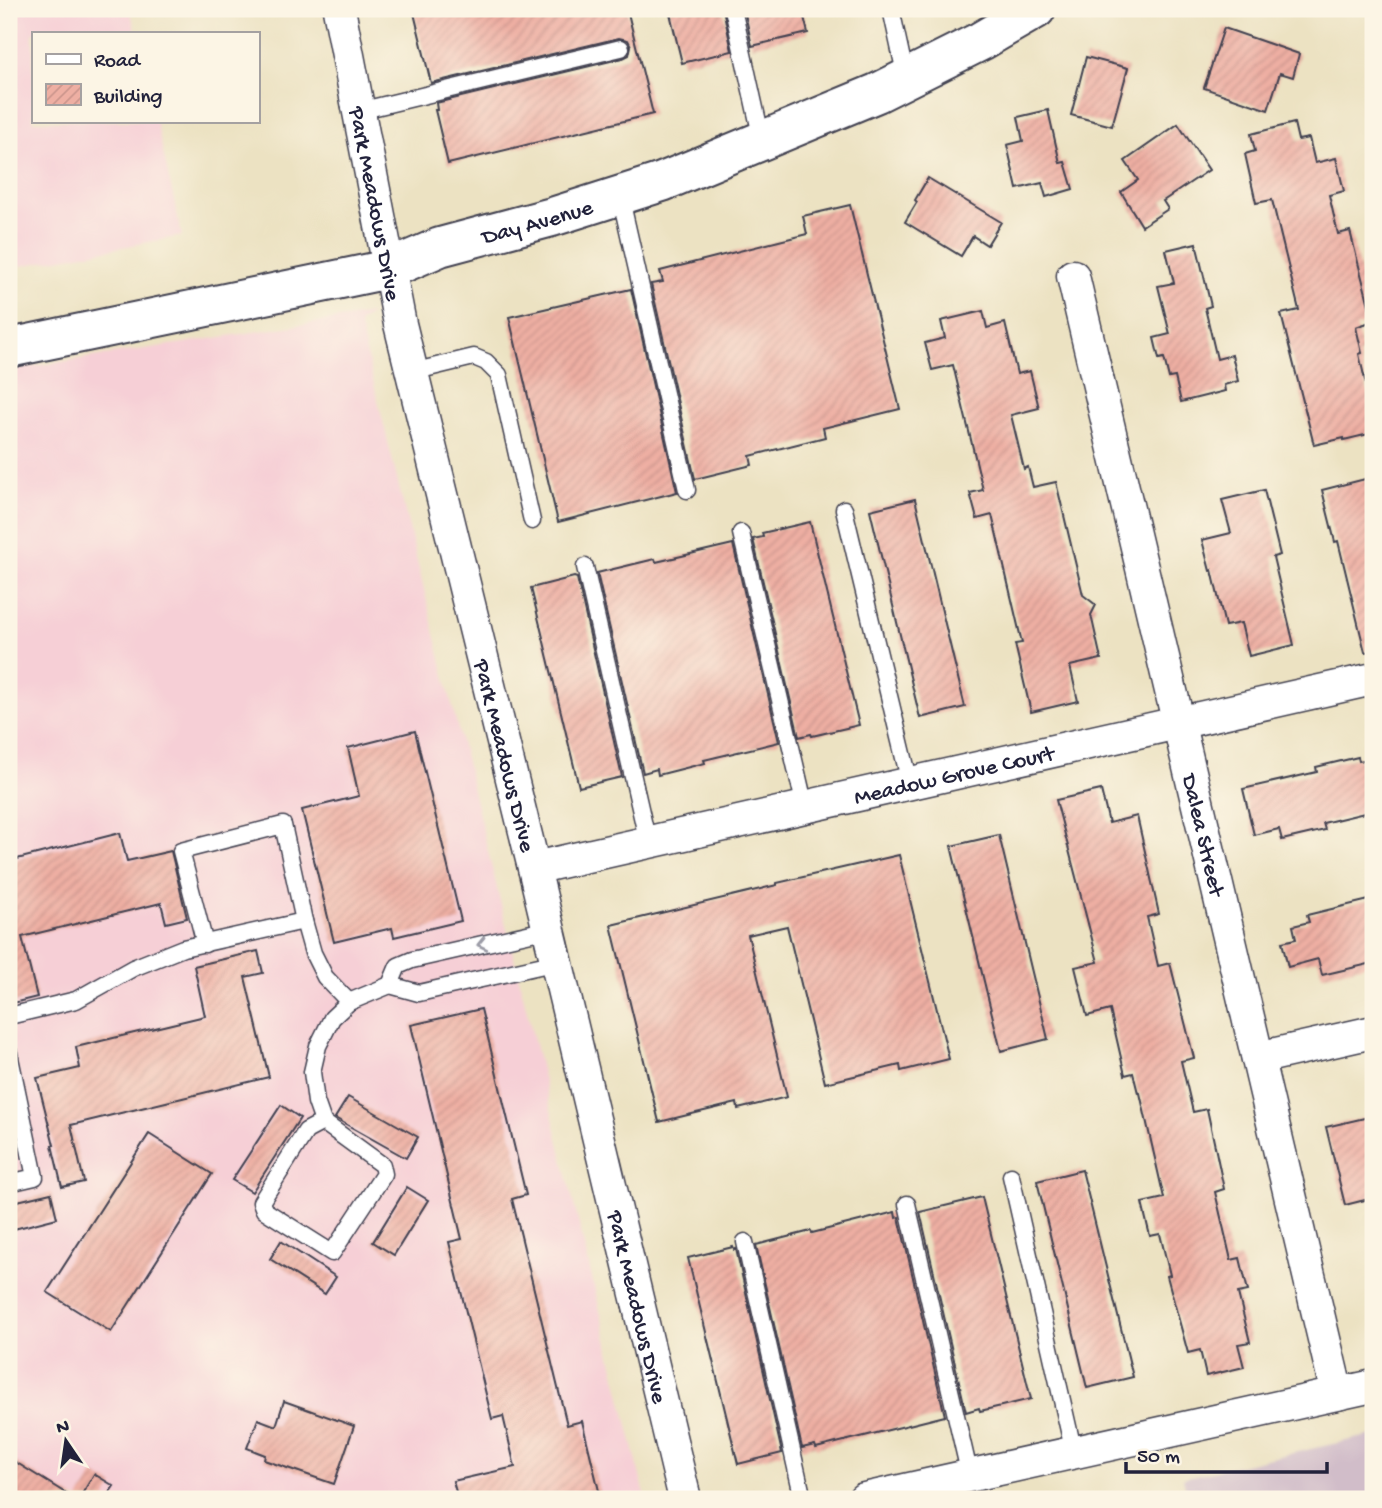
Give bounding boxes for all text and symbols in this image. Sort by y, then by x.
legend [32,32,259,122]
text: Road [94,50,142,75]
text: Building [93,86,163,111]
street label: Park Meadows Drive [341,104,405,305]
street label: Day Avenue [477,195,598,253]
street label: Park Meadows Drive [466,656,540,856]
street label: Meadow Grove Court [852,741,1058,813]
street label: Dalea Street [1174,770,1229,901]
one-way arrow [476,936,488,950]
street label: Park Meadows Drive [599,1207,672,1408]
north arrow [32,1406,102,1476]
text: N [54,1415,72,1440]
scale bar [1126,1431,1328,1475]
text: 50 m [1137,1446,1180,1471]

